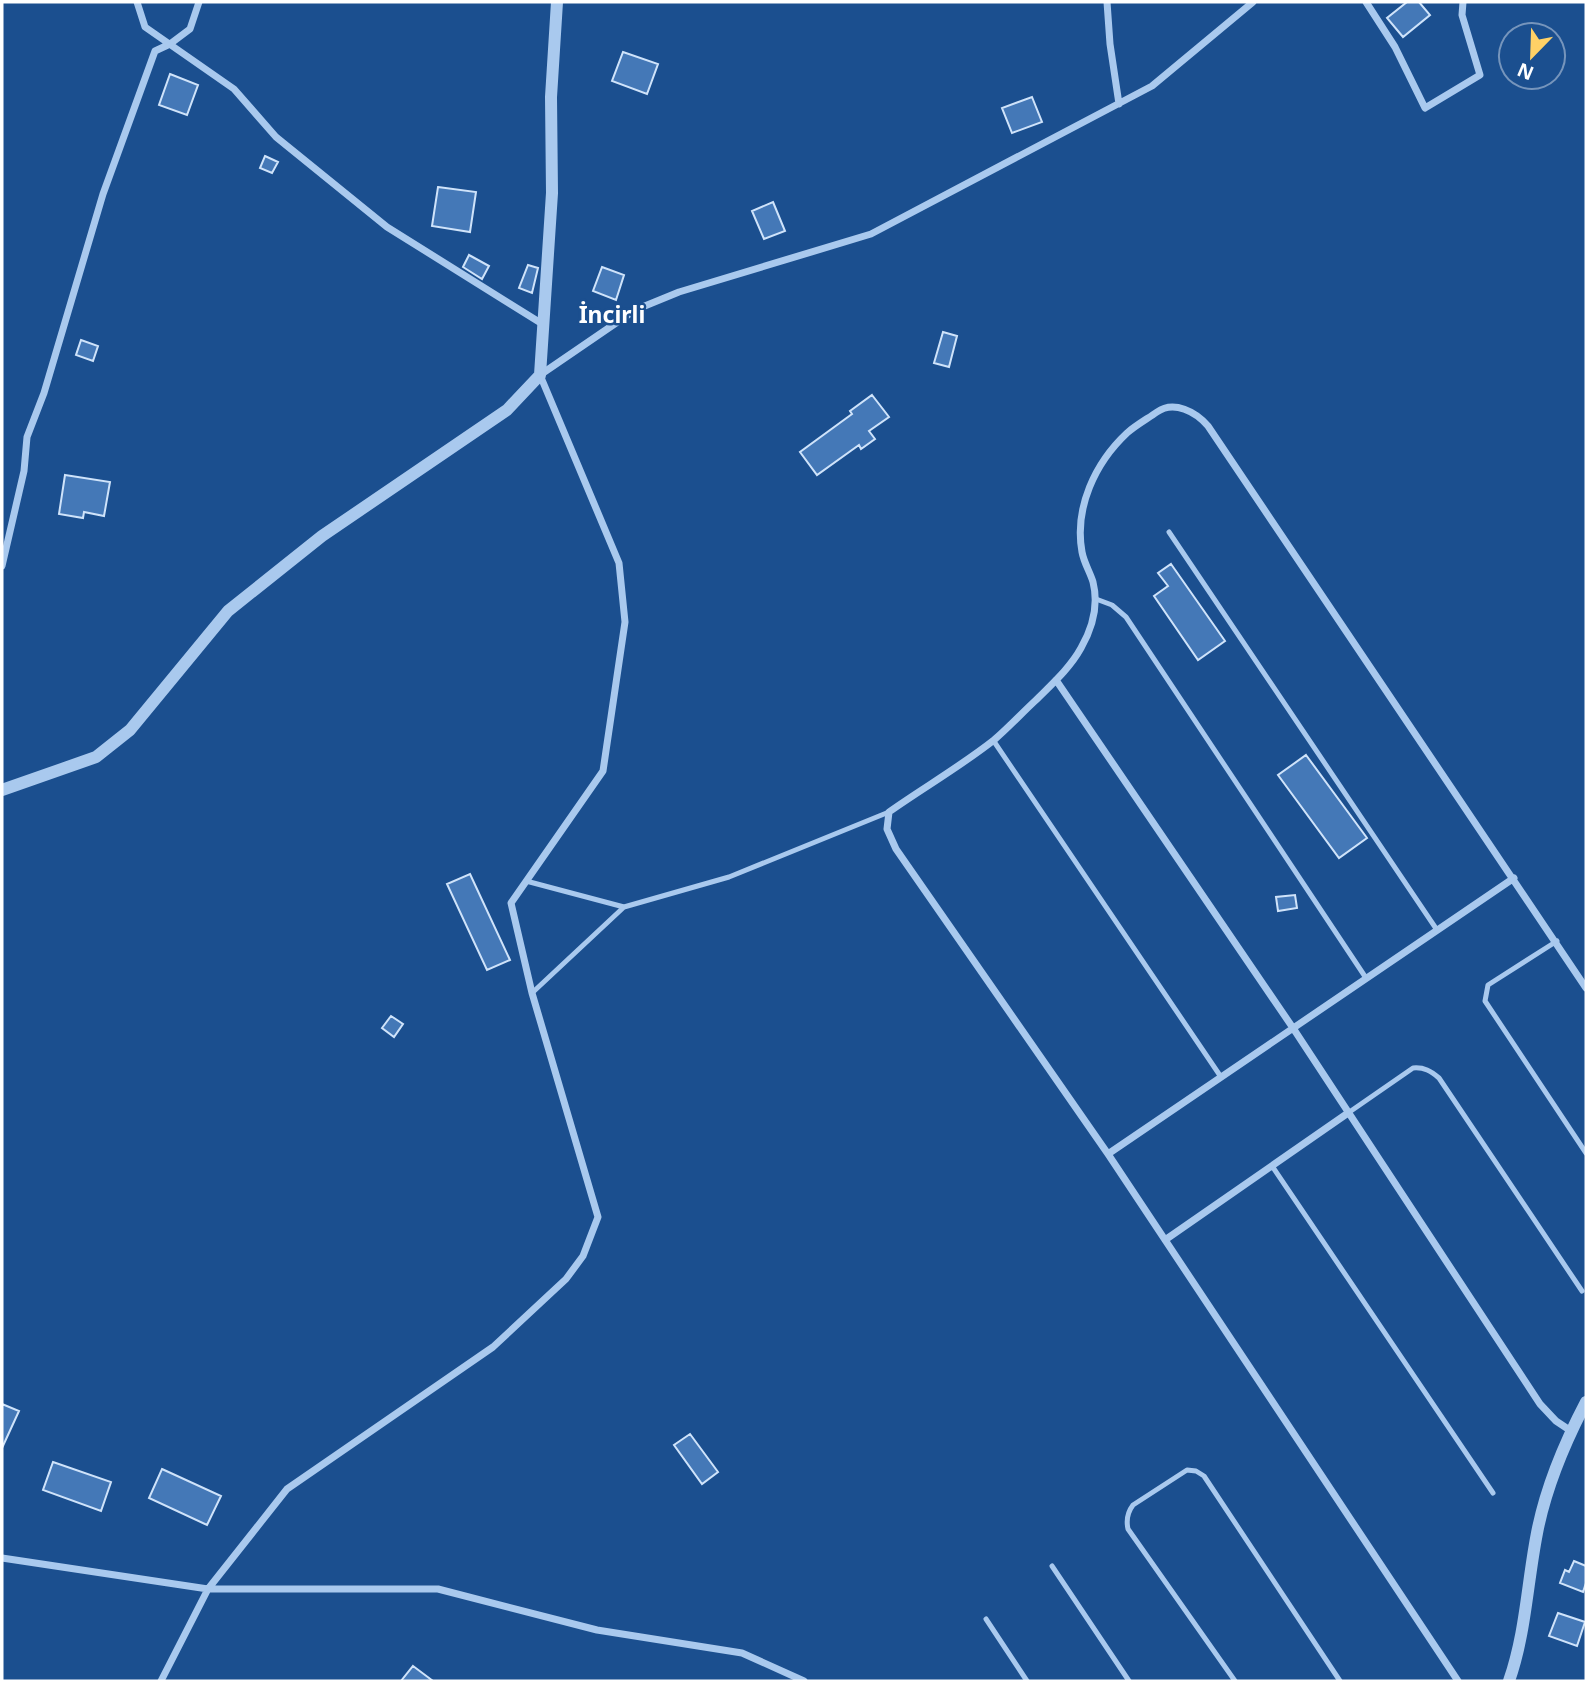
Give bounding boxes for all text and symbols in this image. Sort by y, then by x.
north arrow [1497,21,1567,91]
text: N [1513,57,1538,87]
district label: İncirli [579,298,645,330]

